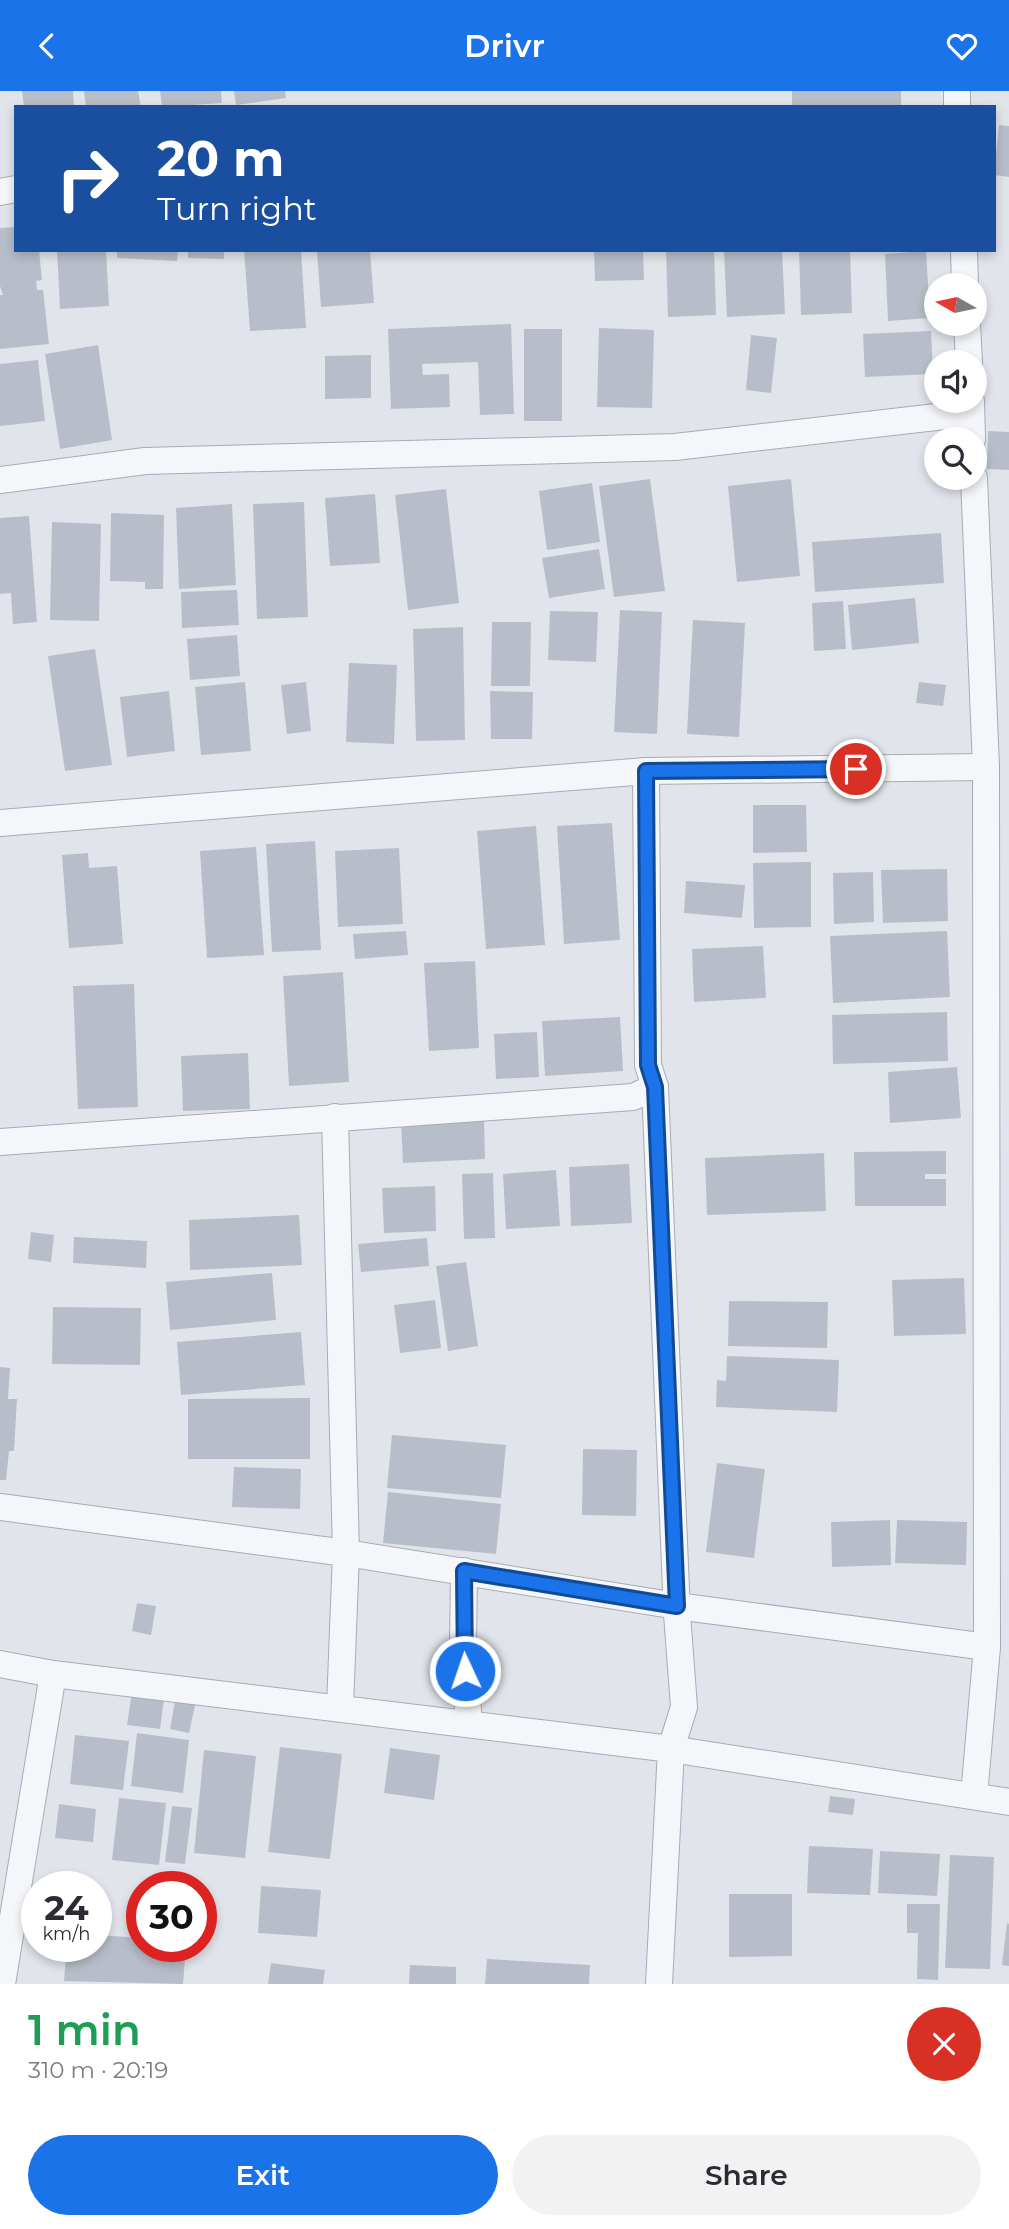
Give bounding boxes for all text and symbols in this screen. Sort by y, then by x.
text: Drivr [464,26,545,65]
icon: back [28,27,66,65]
icon: heart [943,27,981,65]
text: 20 m [157,129,284,188]
icon: right [42,133,133,224]
text: Turn right [157,189,317,228]
north arrow [924,273,987,336]
map controls [924,273,987,490]
button: sound [924,350,987,413]
button: search [924,427,987,490]
pin [826,739,886,799]
icon: arrive [837,750,875,788]
position arrow [428,1634,502,1708]
speed limit sign: 30 [126,1871,217,1962]
text: 24 [44,1886,89,1929]
text: km/h [42,1923,91,1945]
text: 1 min [28,2004,141,2056]
button: close [907,2007,981,2081]
text: 310 m · 20:19 [28,2056,168,2084]
button: Exit [28,2135,498,2215]
button: Share [512,2135,981,2215]

